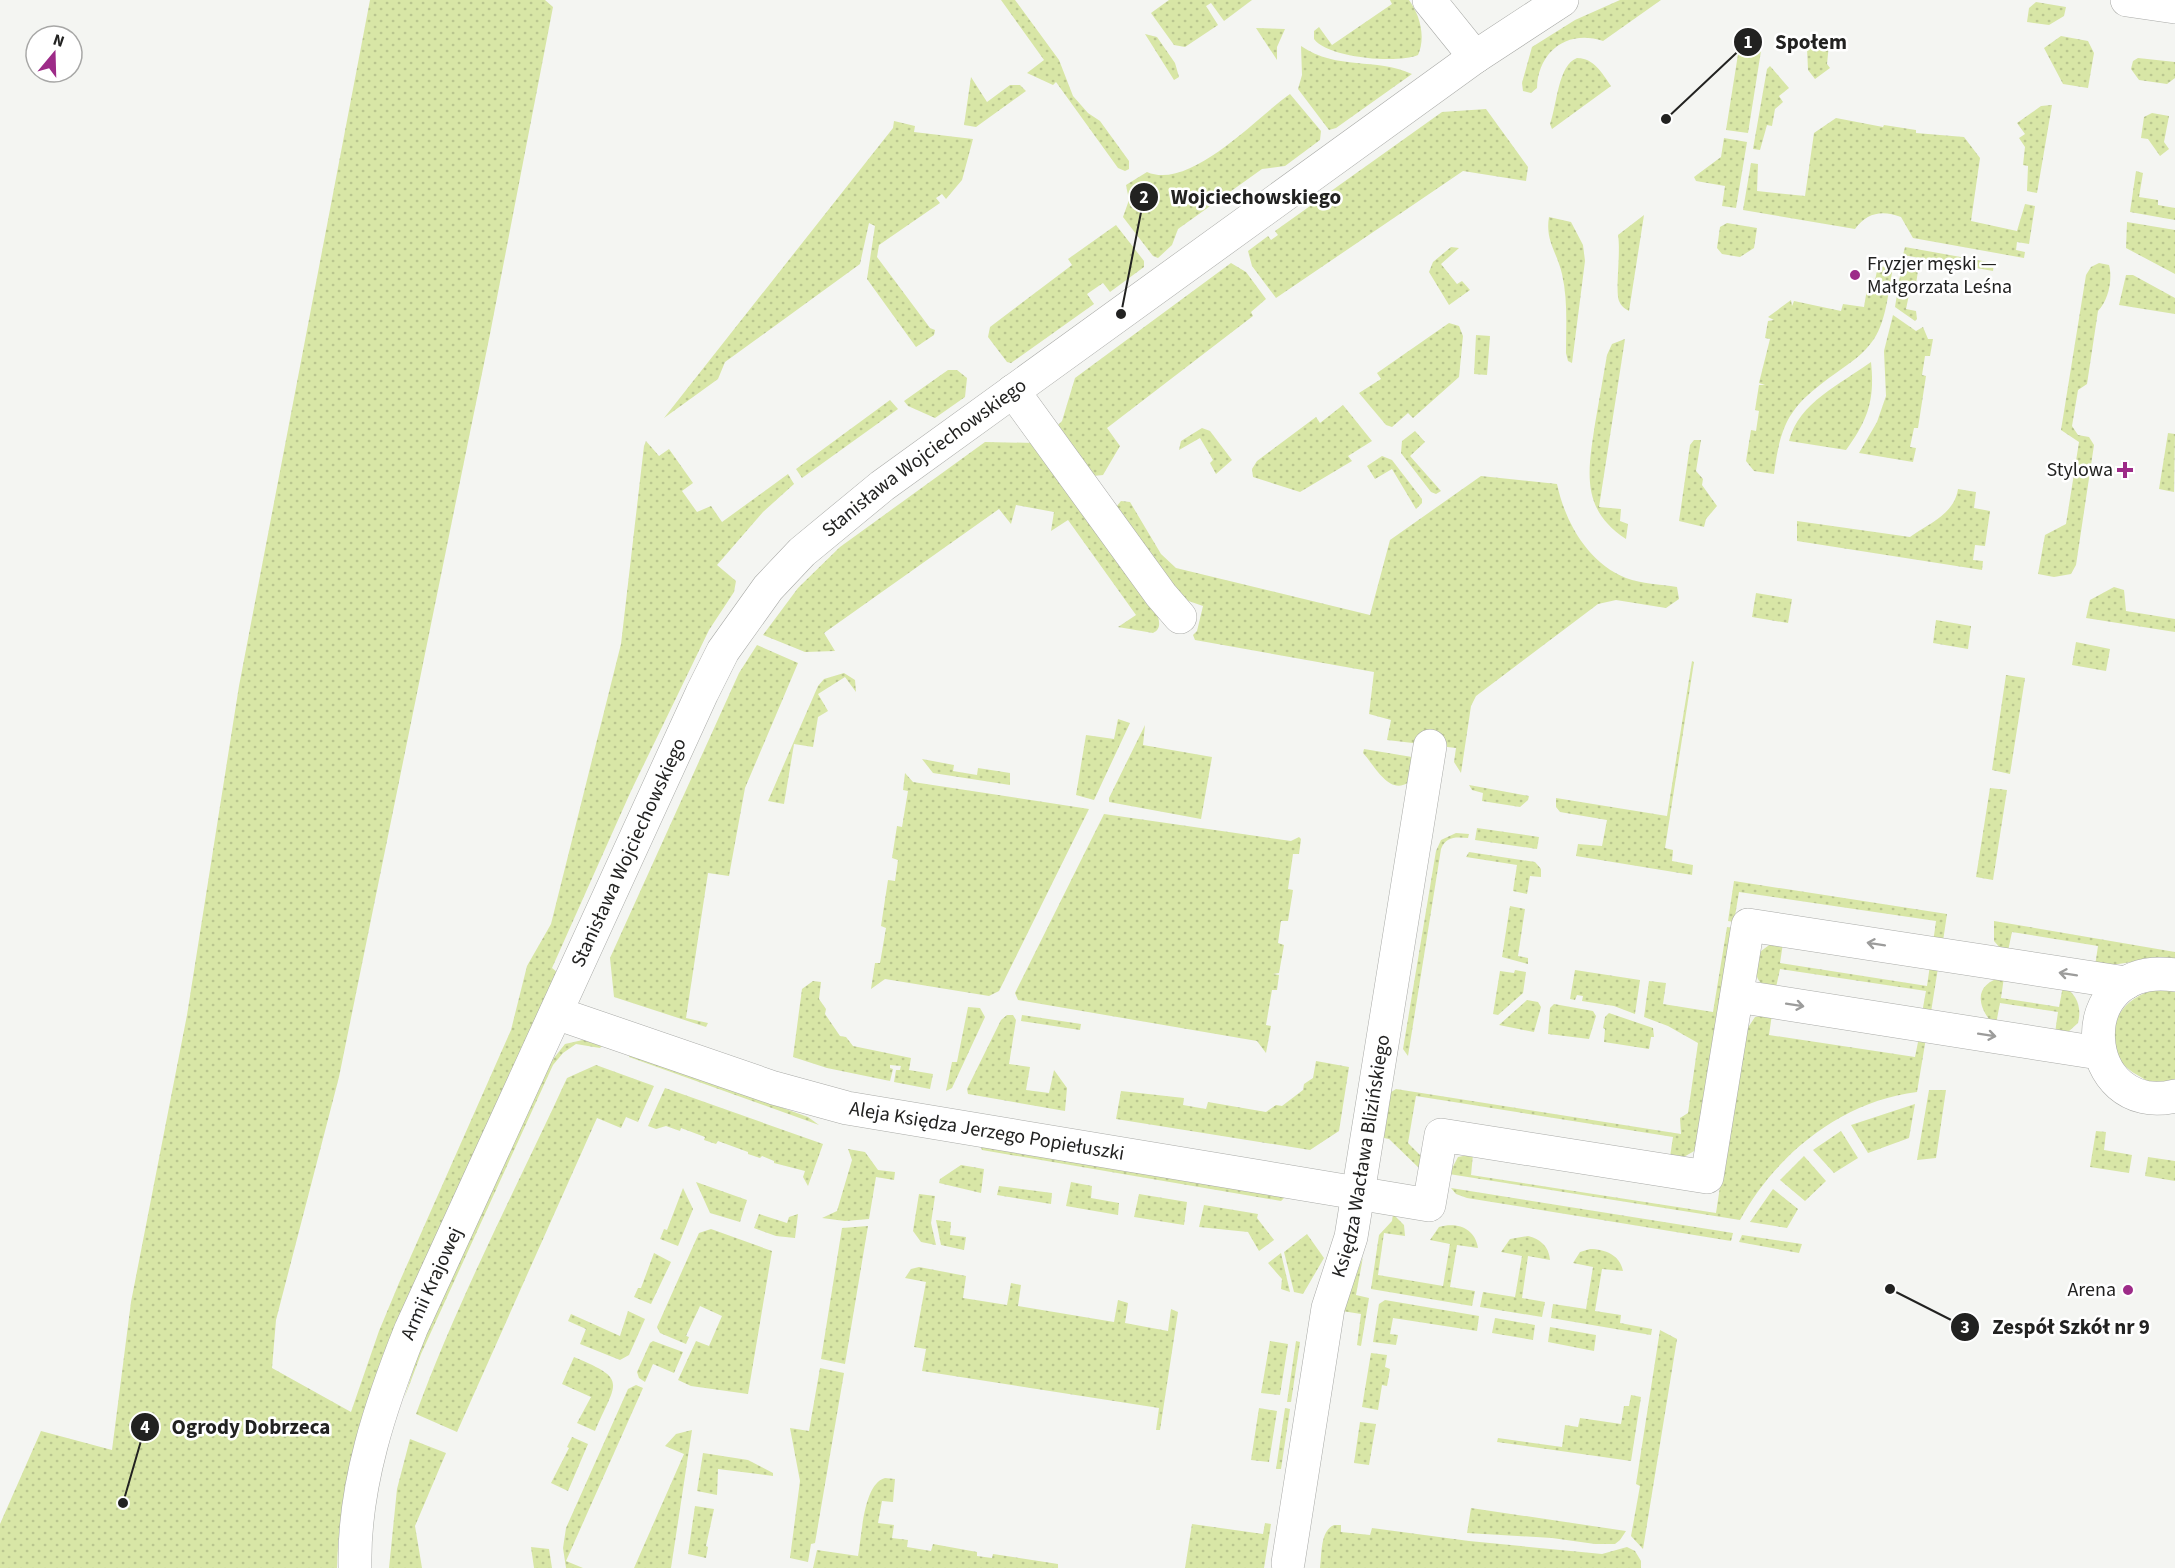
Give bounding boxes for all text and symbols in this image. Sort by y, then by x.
callout: Społem [1733,23,1859,62]
north arrow [24,24,84,84]
text: Społem [1775,27,1847,57]
text: N [50,29,67,53]
text: 1 [1743,30,1753,55]
callout: Wojciechowskiego [1129,177,1354,216]
text: Wojciechowskiego [1171,182,1341,212]
text: 2 [1139,185,1149,210]
place label: Fryzjer męski — Małgorzata Leśna [1867,250,2012,301]
marker: Fryzjer męski — Małgorzata Leśna [1848,268,1862,282]
street label: Stanisława Wojciechowskiego [816,372,1032,544]
place label: Stylowa [2047,456,2113,484]
marker: Stylowa [2118,463,2132,477]
street label: Stanisława Wojciechowskiego [564,733,694,972]
one-way arrow [1866,939,1886,950]
one-way arrow [2059,969,2079,980]
one-way arrow [1784,999,1804,1010]
one-way arrow [1977,1030,1997,1041]
street label: Księdza Wacława Blizińskiego [1325,1033,1397,1281]
street label: Aleja Księdza Jerzego Popiełuszki [847,1095,1126,1168]
street label: Armii Krajowej [394,1223,470,1344]
place label: Arena [2067,1276,2116,1304]
marker: Arena [2121,1283,2135,1297]
callout: Zespół Szkół nr 9 [1950,1307,2162,1346]
text: Zespół Szkół nr 9 [1992,1312,2150,1342]
text: 3 [1960,1315,1970,1340]
callout: Ogrody Dobrzeca [130,1407,343,1446]
text: Ogrody Dobrzeca [172,1412,330,1442]
text: 4 [140,1415,150,1440]

